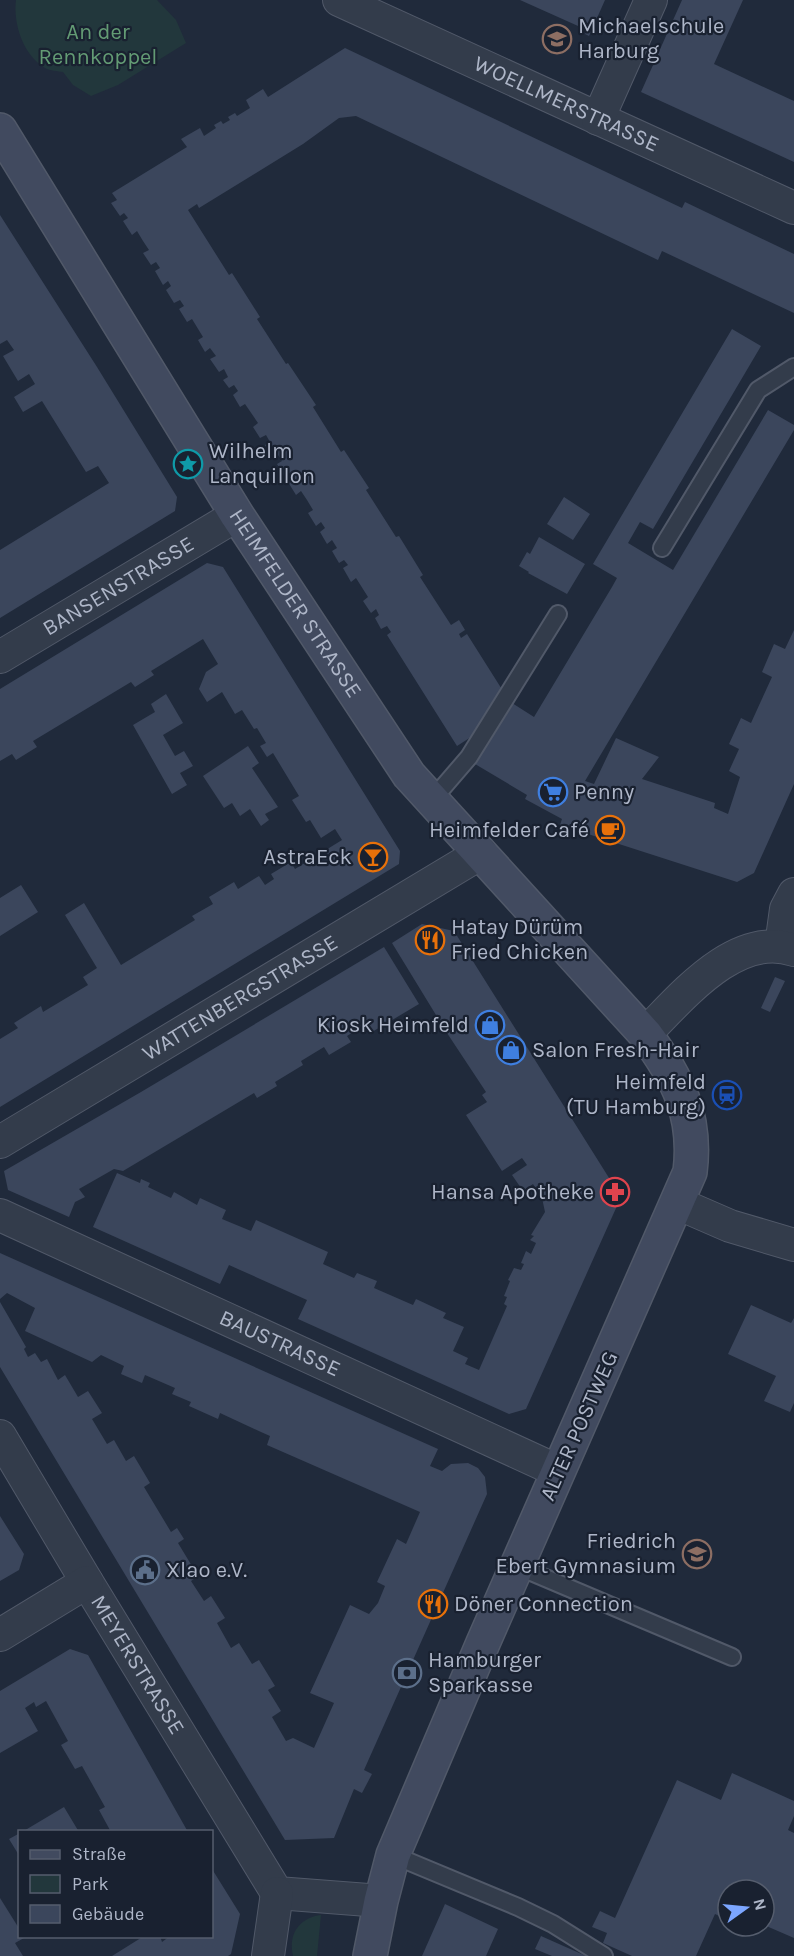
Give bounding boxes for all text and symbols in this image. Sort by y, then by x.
place label: Michaelschule Harburg [578,13,724,64]
park label: An der Rennkoppel [39,19,157,70]
school or university icon: Michaelschule Harburg [541,23,573,55]
street label: WOELLMERSTRASSE [470,50,663,158]
place label: Wilhelm Lanquillon [209,438,315,489]
place icon: Wilhelm Lanquillon [172,448,204,480]
street label: HEIMFELDER STRASSE [224,504,367,703]
street label: BANSENSTRASSE [38,531,199,641]
supermarket icon: Penny [537,776,569,808]
place label: Penny [574,779,634,805]
cafe icon: Heimfelder Café [594,814,626,846]
place label: Heimfelder Café [429,817,589,843]
bar icon: AstraEck [357,841,389,873]
place label: AstraEck [263,844,352,870]
place label: Hatay Dürüm Fried Chicken [451,914,588,965]
restaurant icon: Hatay Dürüm Fried Chicken [414,924,446,956]
street label: WATTENBERGSTRASSE [138,929,342,1066]
shop icon: Kiosk Heimfeld [474,1009,506,1041]
place label: Kiosk Heimfeld [317,1012,469,1038]
shop icon: Salon Fresh-Hair [495,1034,527,1066]
place label: Salon Fresh-Hair [532,1037,699,1063]
place label: Heimfeld (TU Hamburg) [566,1069,706,1120]
station icon: Heimfeld (TU Hamburg) [711,1079,743,1111]
pharmacy icon: Hansa Apotheke [599,1176,631,1208]
place label: Hansa Apotheke [431,1179,594,1205]
street label: BAUSTRASSE [215,1304,345,1382]
street label: ALTER POSTWEG [534,1347,624,1505]
place label: Friedrich Ebert Gymnasium [495,1528,676,1579]
school or university icon: Friedrich Ebert Gymnasium [681,1538,713,1570]
public building icon: Xlao e.V. [129,1554,161,1586]
place label: Xlao e.V. [166,1557,247,1583]
restaurant icon: Döner Connection [417,1588,449,1620]
street label: MEYERSTRASSE [85,1590,190,1739]
place label: Döner Connection [454,1591,633,1617]
place label: Hamburger Sparkasse [428,1647,541,1698]
bank icon: Hamburger Sparkasse [391,1657,423,1689]
legend [18,1830,213,1938]
text: Straße [72,1843,126,1865]
text: Park [72,1873,109,1895]
north arrow [716,1878,776,1938]
text: N [749,1896,771,1912]
text: Gebäude [72,1903,144,1925]

